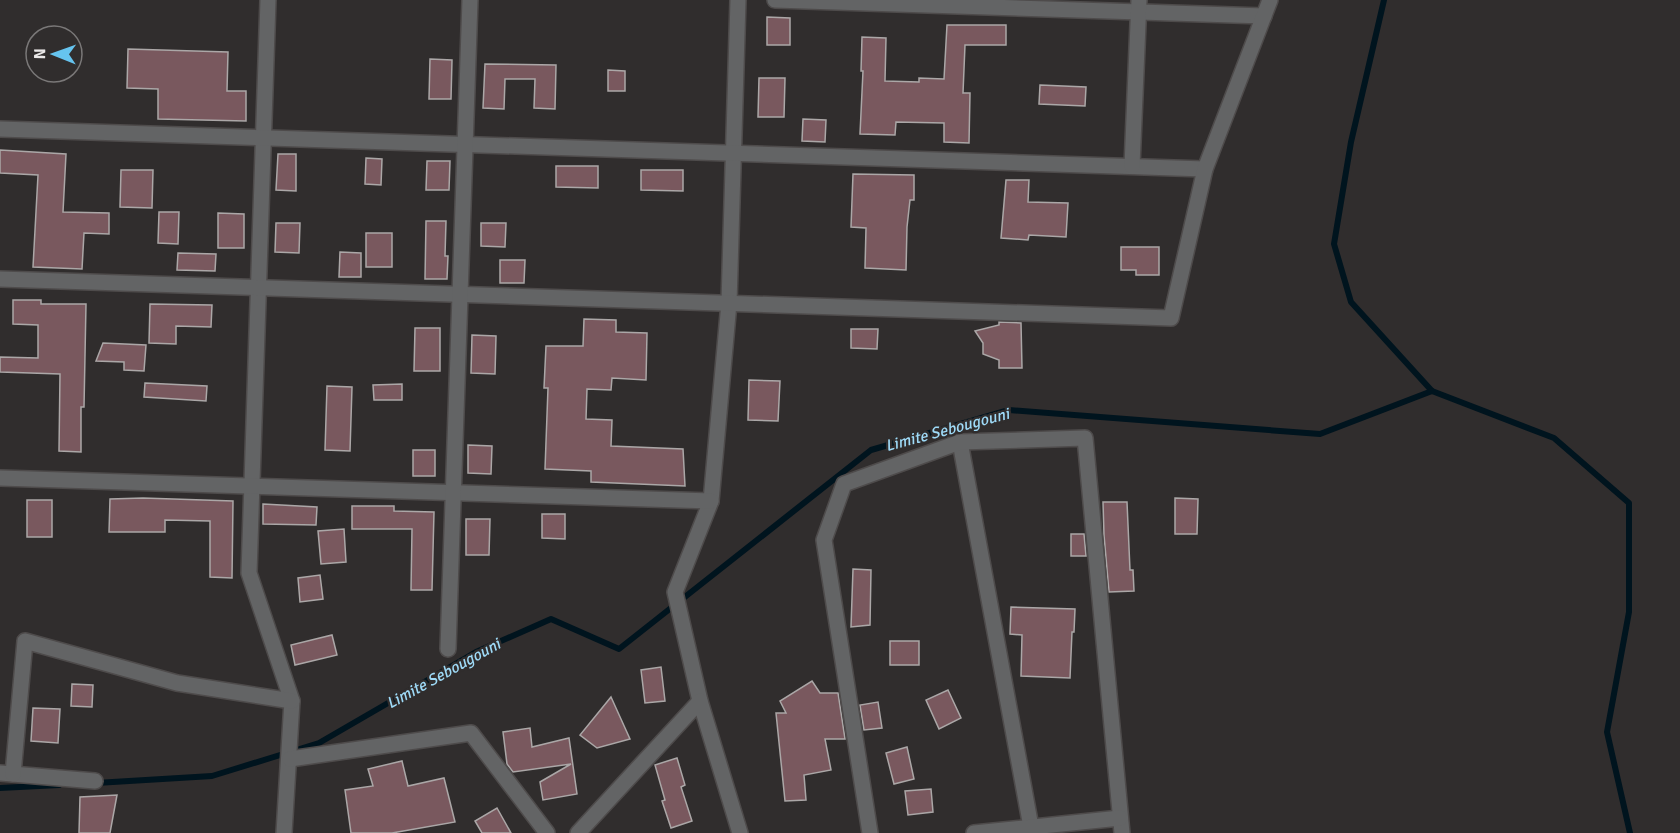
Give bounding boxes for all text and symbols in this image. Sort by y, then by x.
north arrow [24,24,84,84]
text: N [30,48,50,59]
water label: Limite Sebougouni [883,403,1013,456]
water label: Limite Sebougouni [383,633,505,713]

